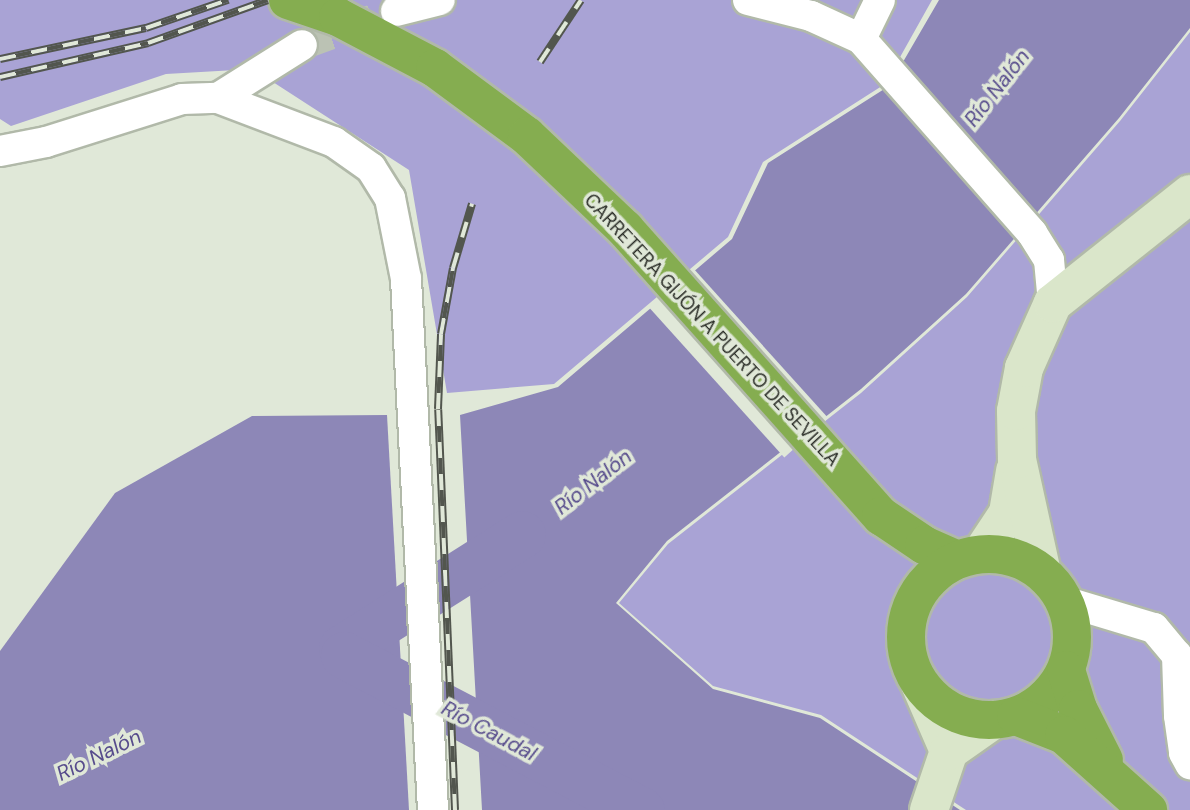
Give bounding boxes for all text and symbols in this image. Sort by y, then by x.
water label: Río Nalón [959,44,1035,132]
street label: CARRETERA GIJÓN A PUERTO DE SEVILLA [579,189,845,471]
water label: Río Nalón [549,444,637,520]
water label: Río Caudal [437,696,541,766]
water label: Río Nalón [53,724,145,786]

